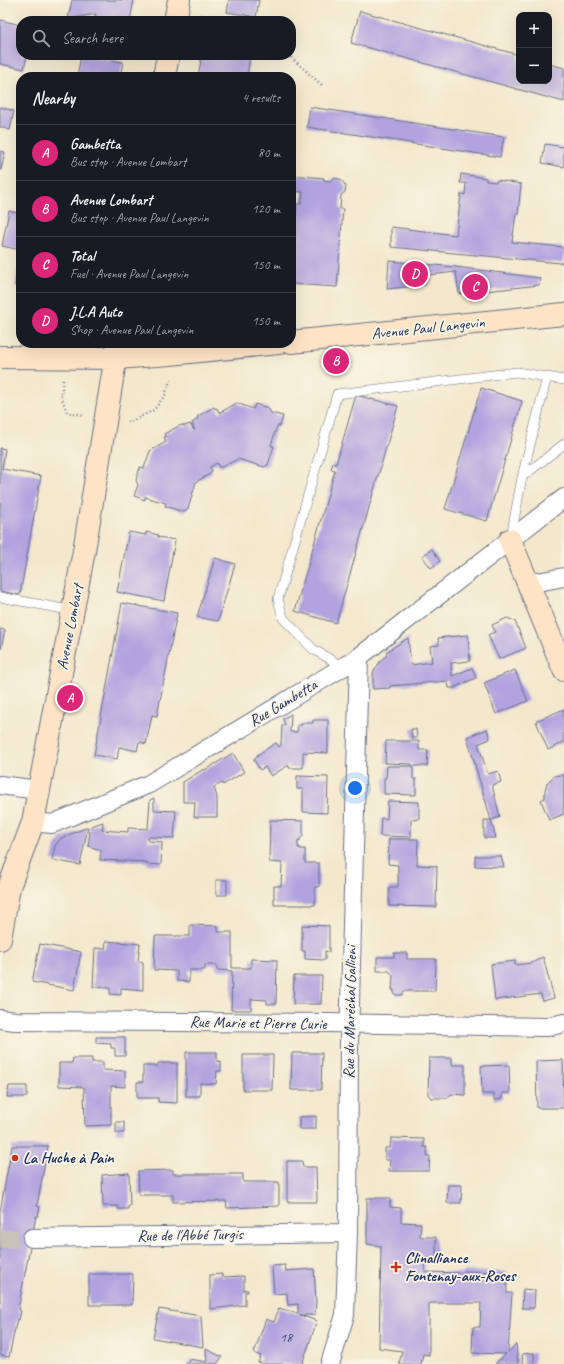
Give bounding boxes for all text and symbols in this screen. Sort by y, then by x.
map controls [516,12,552,84]
button: + [516,12,552,48]
search box [16,16,296,60]
icon: search [30,27,52,49]
text: Search here [62,29,123,48]
button: − [516,48,552,84]
text: Nearby [32,88,75,109]
text: 4 results [242,90,280,106]
text: Gambetta [70,135,121,154]
text: A [42,145,48,161]
text: 80 m [258,145,280,161]
text: Bus stop · Avenue Lombart [70,154,186,170]
text: Avenue Lombart [70,191,152,210]
text: B [42,201,48,217]
text: 120 m [252,201,280,217]
text: Bus stop · Avenue Paul Langevin [70,210,209,226]
text: Total [70,247,95,266]
text: C [42,257,48,273]
text: 150 m [252,257,280,273]
pin: D [402,259,428,289]
text: Fuel · Avenue Paul Langevin [70,266,188,282]
pin: C [462,272,488,302]
text: J.L.A Auto [70,303,122,322]
street label: Avenue Paul Langevin [370,312,486,344]
text: D [41,313,49,329]
text: 150 m [252,313,280,329]
text: Shop · Avenue Paul Langevin [70,322,193,338]
pin: B [323,346,349,376]
street label: Avenue Lombart [52,580,89,671]
street label: Rue Gambetta [245,674,322,731]
pin: A [57,683,83,713]
your location [345,778,365,798]
street label: Rue du Maréchal Gallieni [339,943,361,1079]
street label: Rue Marie et Pierre Curie [189,1012,329,1034]
place label: La Huche à Pain [23,1148,114,1168]
marker: La Huche à Pain [10,1153,20,1163]
street label: Rue de l'Abbé Turgis [137,1224,245,1246]
place label: Clinalliance Fontenay-aux-Roses [405,1248,518,1286]
marker: Clinalliance Fontenay-aux-Roses [390,1261,402,1273]
house number: 18 [280,1329,294,1346]

